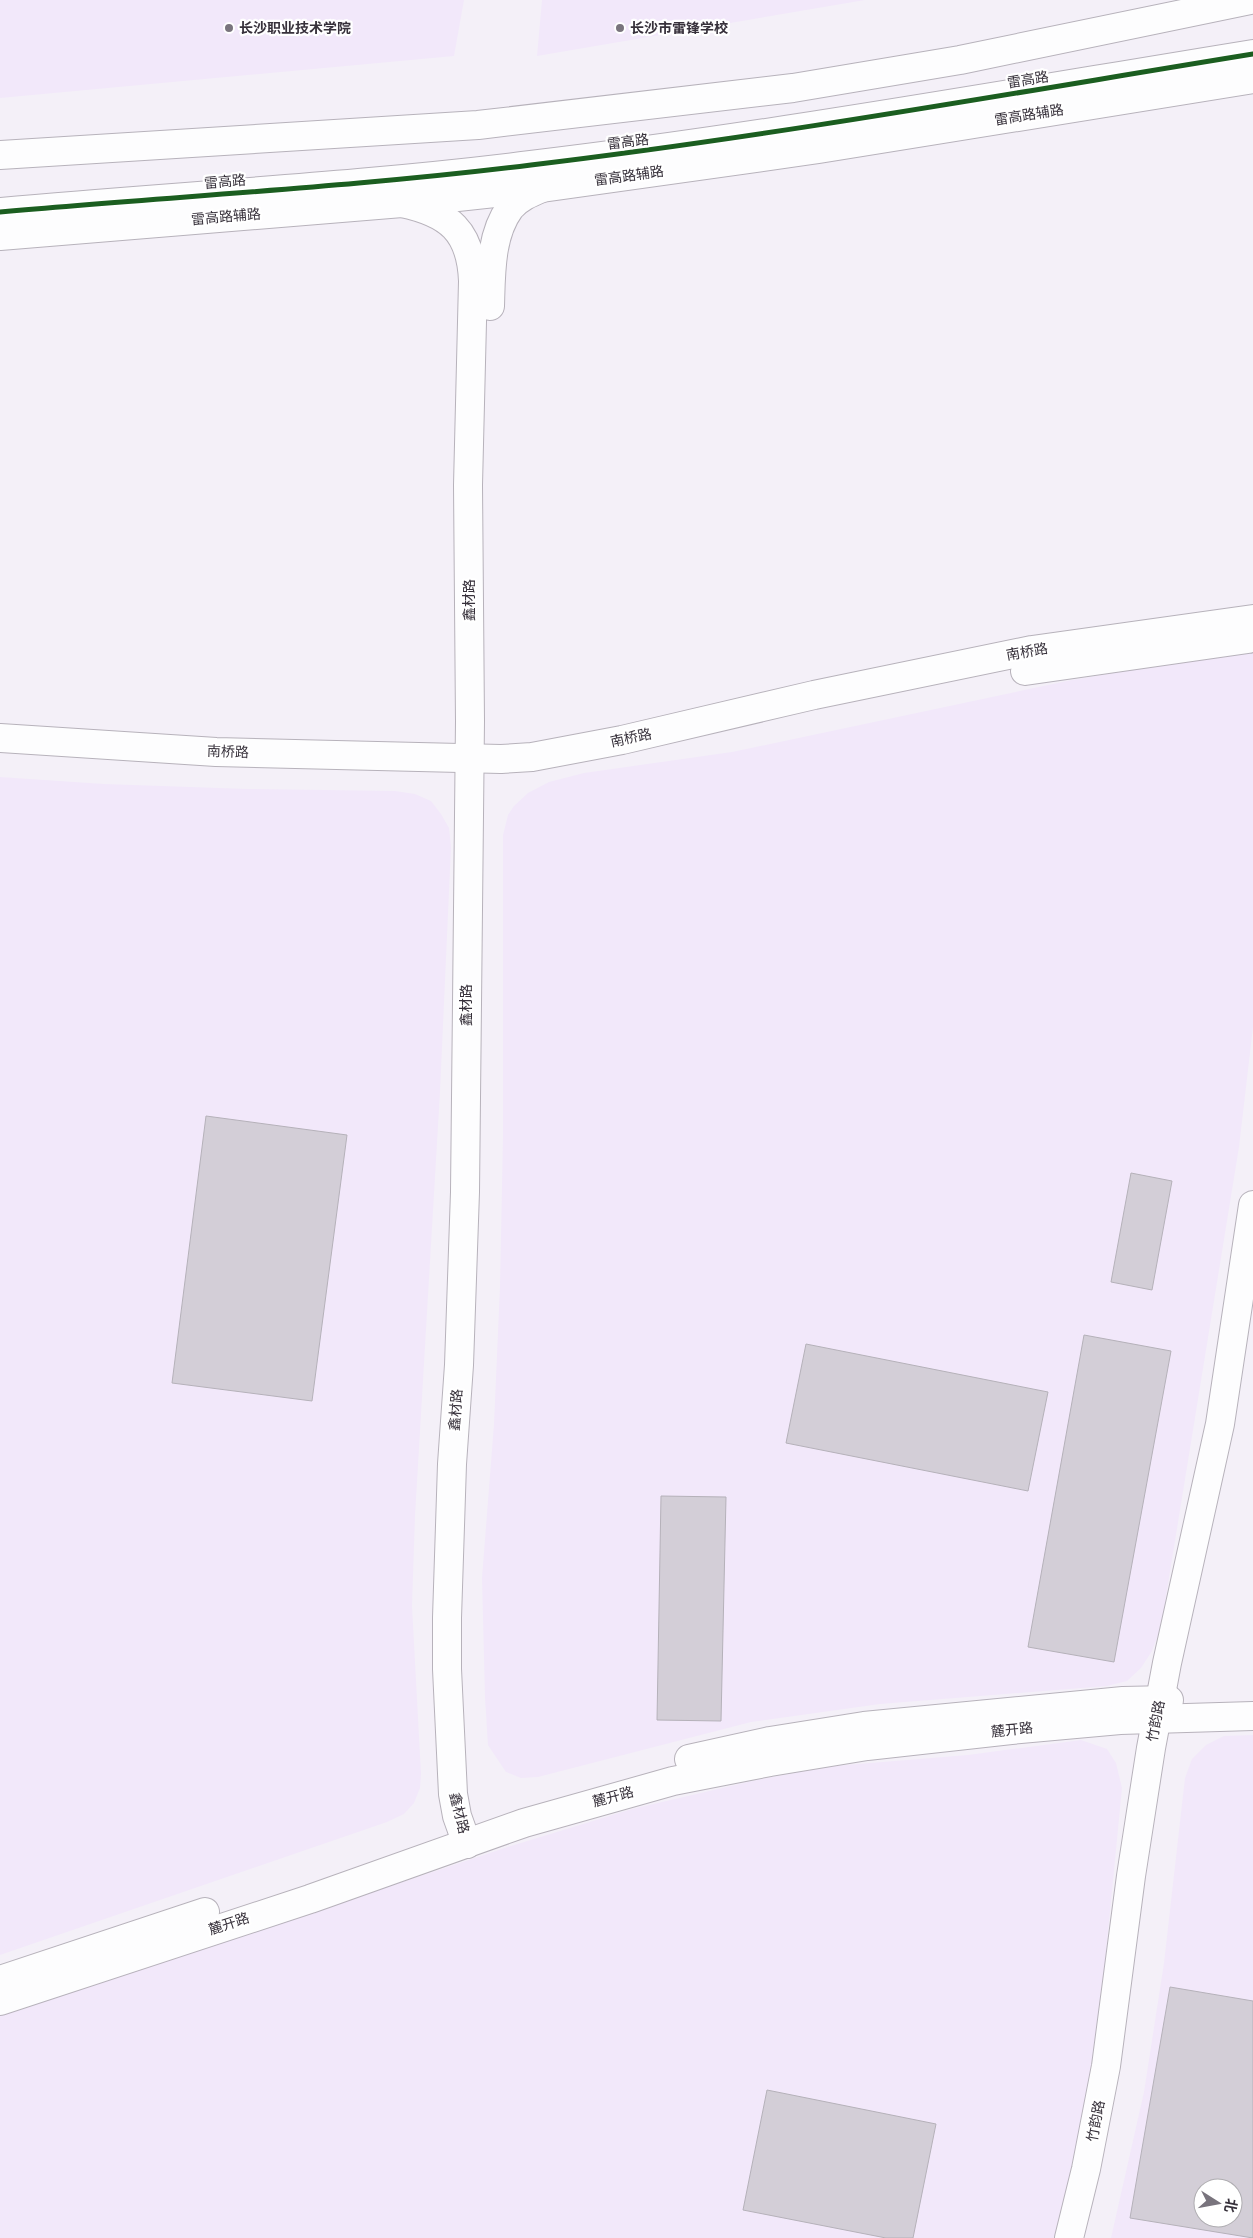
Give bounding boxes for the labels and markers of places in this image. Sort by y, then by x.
place label: 长沙职业技术学院 [239,20,351,37]
place label: 长沙市雷锋学校 [630,20,728,37]
marker: 长沙职业技术学院 [223,22,235,34]
marker: 长沙市雷锋学校 [614,22,626,34]

